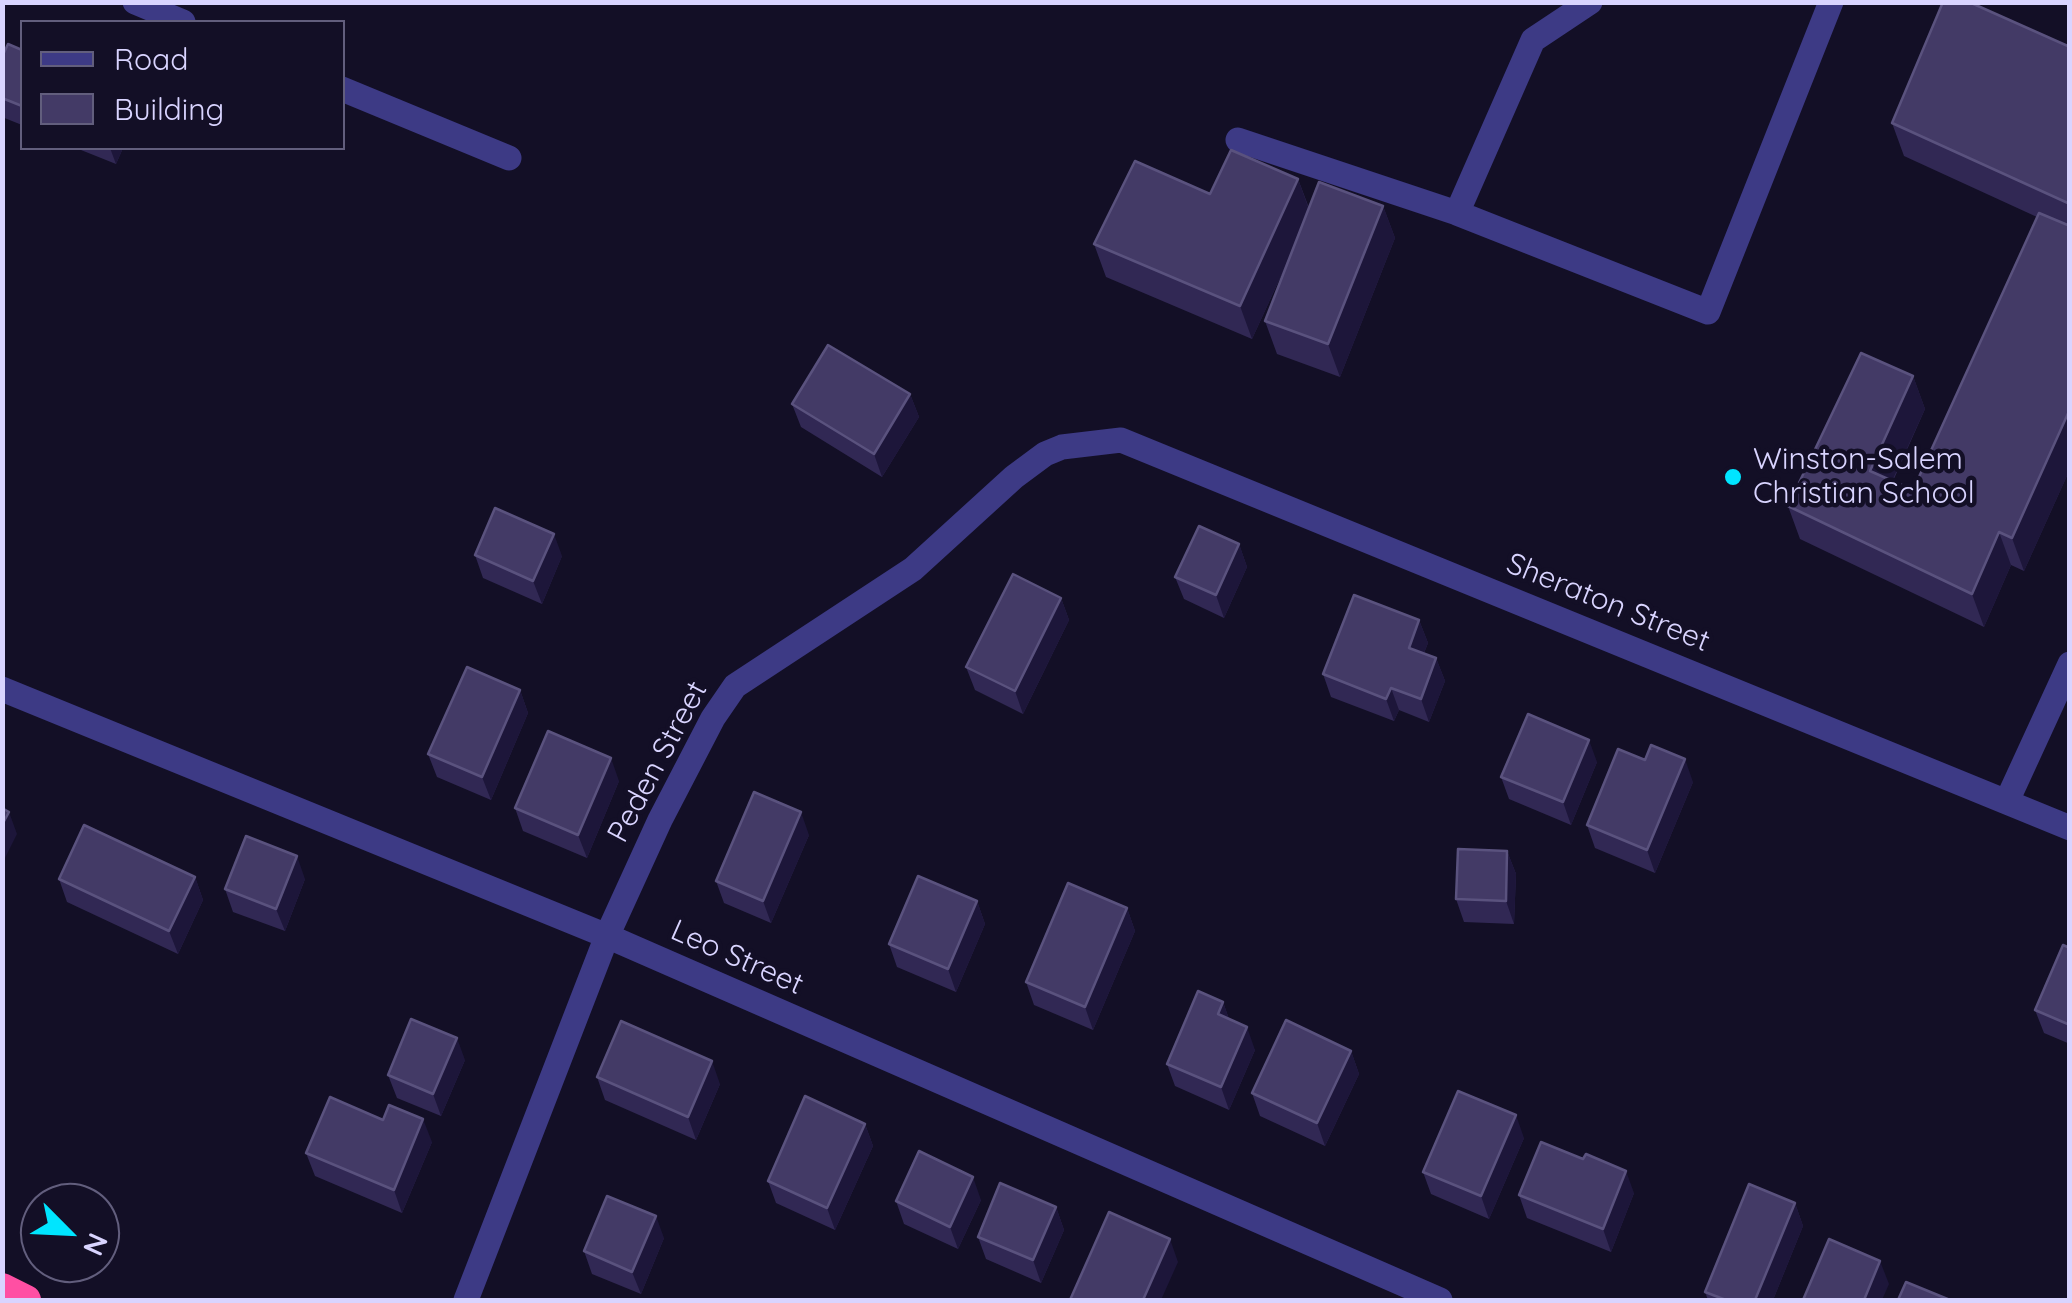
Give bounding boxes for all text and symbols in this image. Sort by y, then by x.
legend [20,20,345,150]
text: Road [114,40,188,78]
text: Building [114,90,224,128]
place label: Winston-Salem Christian School [1753,442,1975,512]
marker: Winston-Salem Christian School [1722,466,1744,488]
street label: Sheraton Street [1501,546,1715,660]
street label: Peden Street [601,675,715,849]
street label: Leo Street [665,913,809,1003]
north arrow [20,1183,120,1283]
text: N [76,1228,116,1261]

